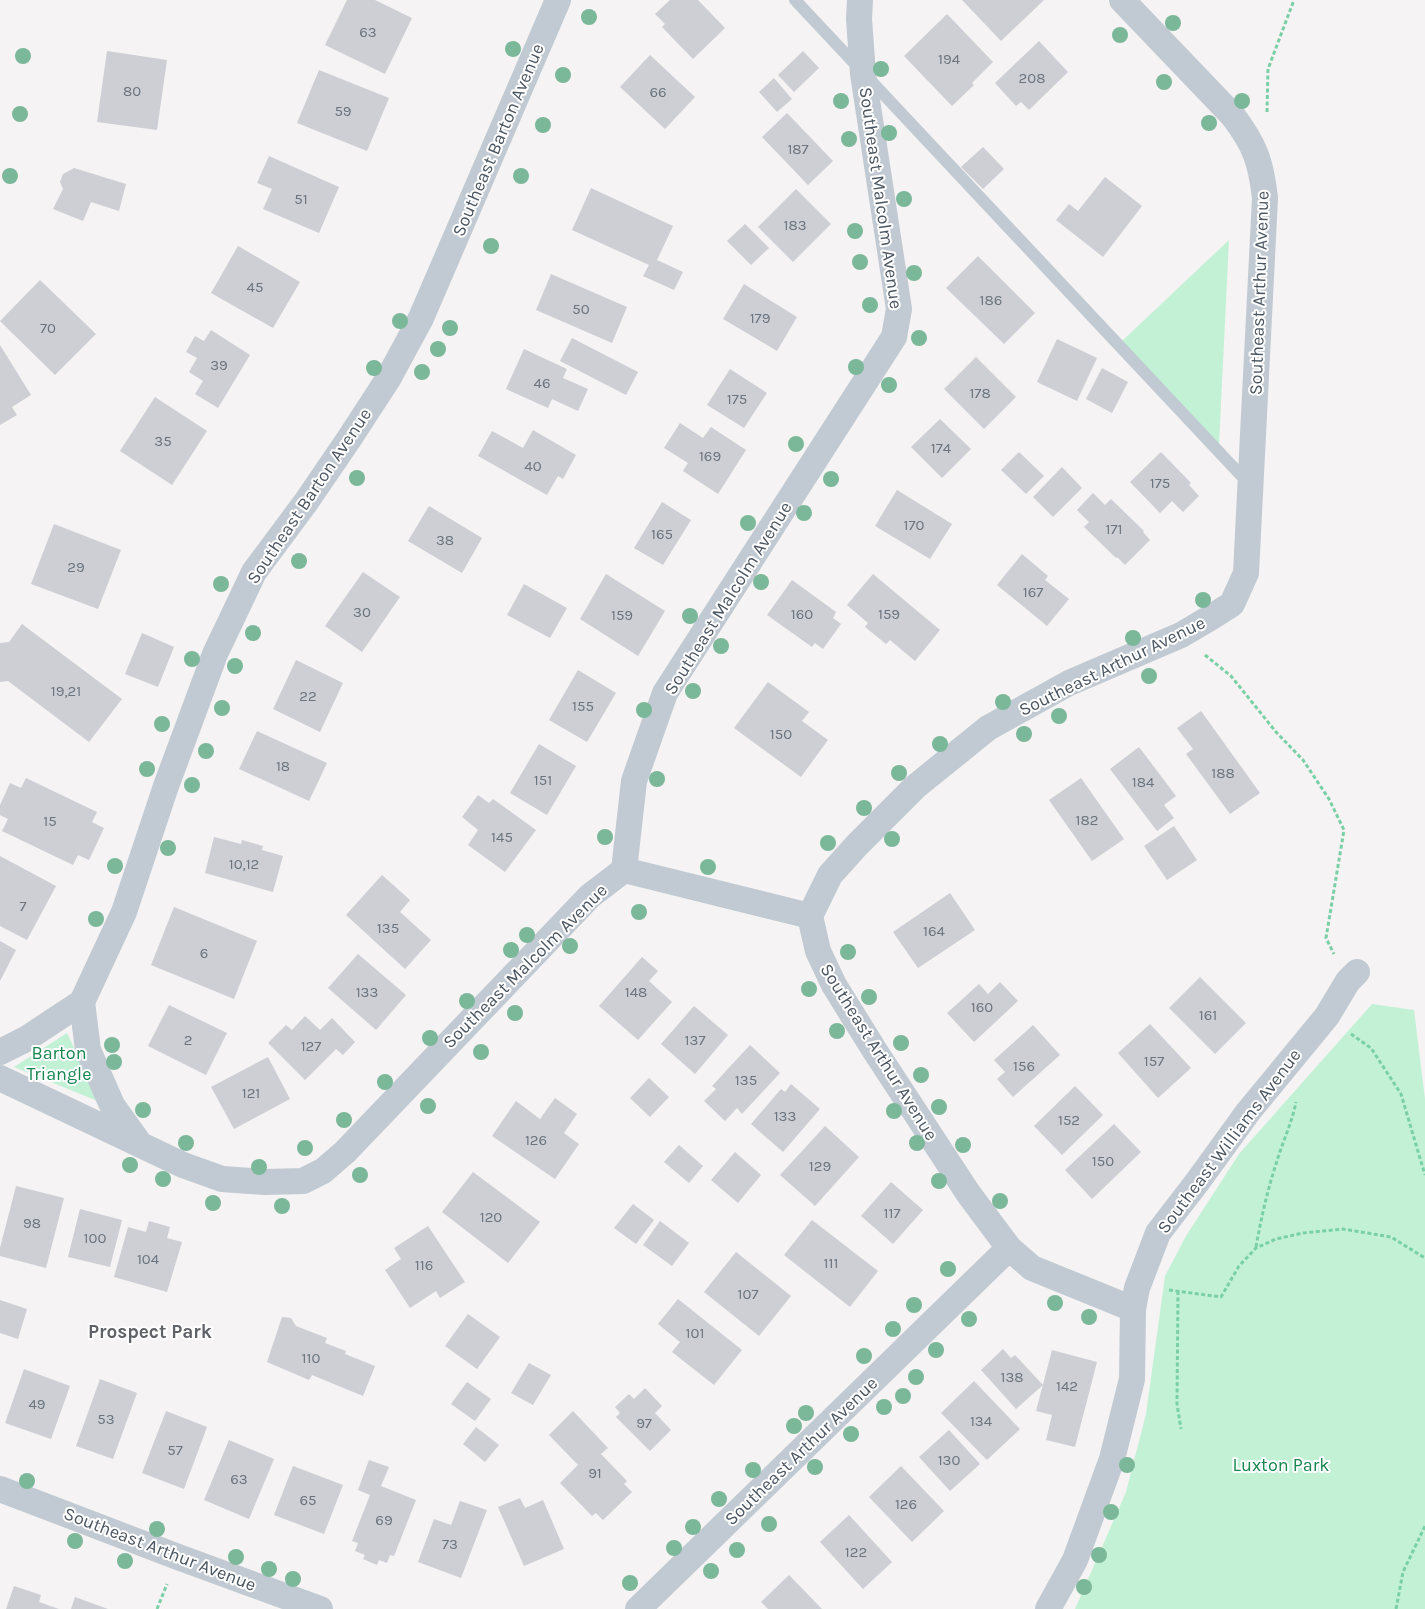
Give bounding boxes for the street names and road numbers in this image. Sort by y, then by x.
street label: Southeast Barton Avenue [447,40,549,240]
street label: Southeast Malcolm Avenue [855,86,907,310]
street label: Southeast Arthur Avenue [1244,191,1274,395]
street label: Southeast Barton Avenue [242,404,376,588]
street label: Southeast Malcolm Avenue [659,497,797,699]
street label: Southeast Arthur Avenue [1015,611,1209,721]
street label: Southeast Malcolm Avenue [438,879,612,1053]
street label: Southeast Arthur Avenue [816,960,942,1144]
street label: Southeast Williams Avenue [1152,1044,1306,1238]
street label: Southeast Arthur Avenue [720,1372,882,1530]
street label: Southeast Arthur Avenue [61,1502,259,1596]

